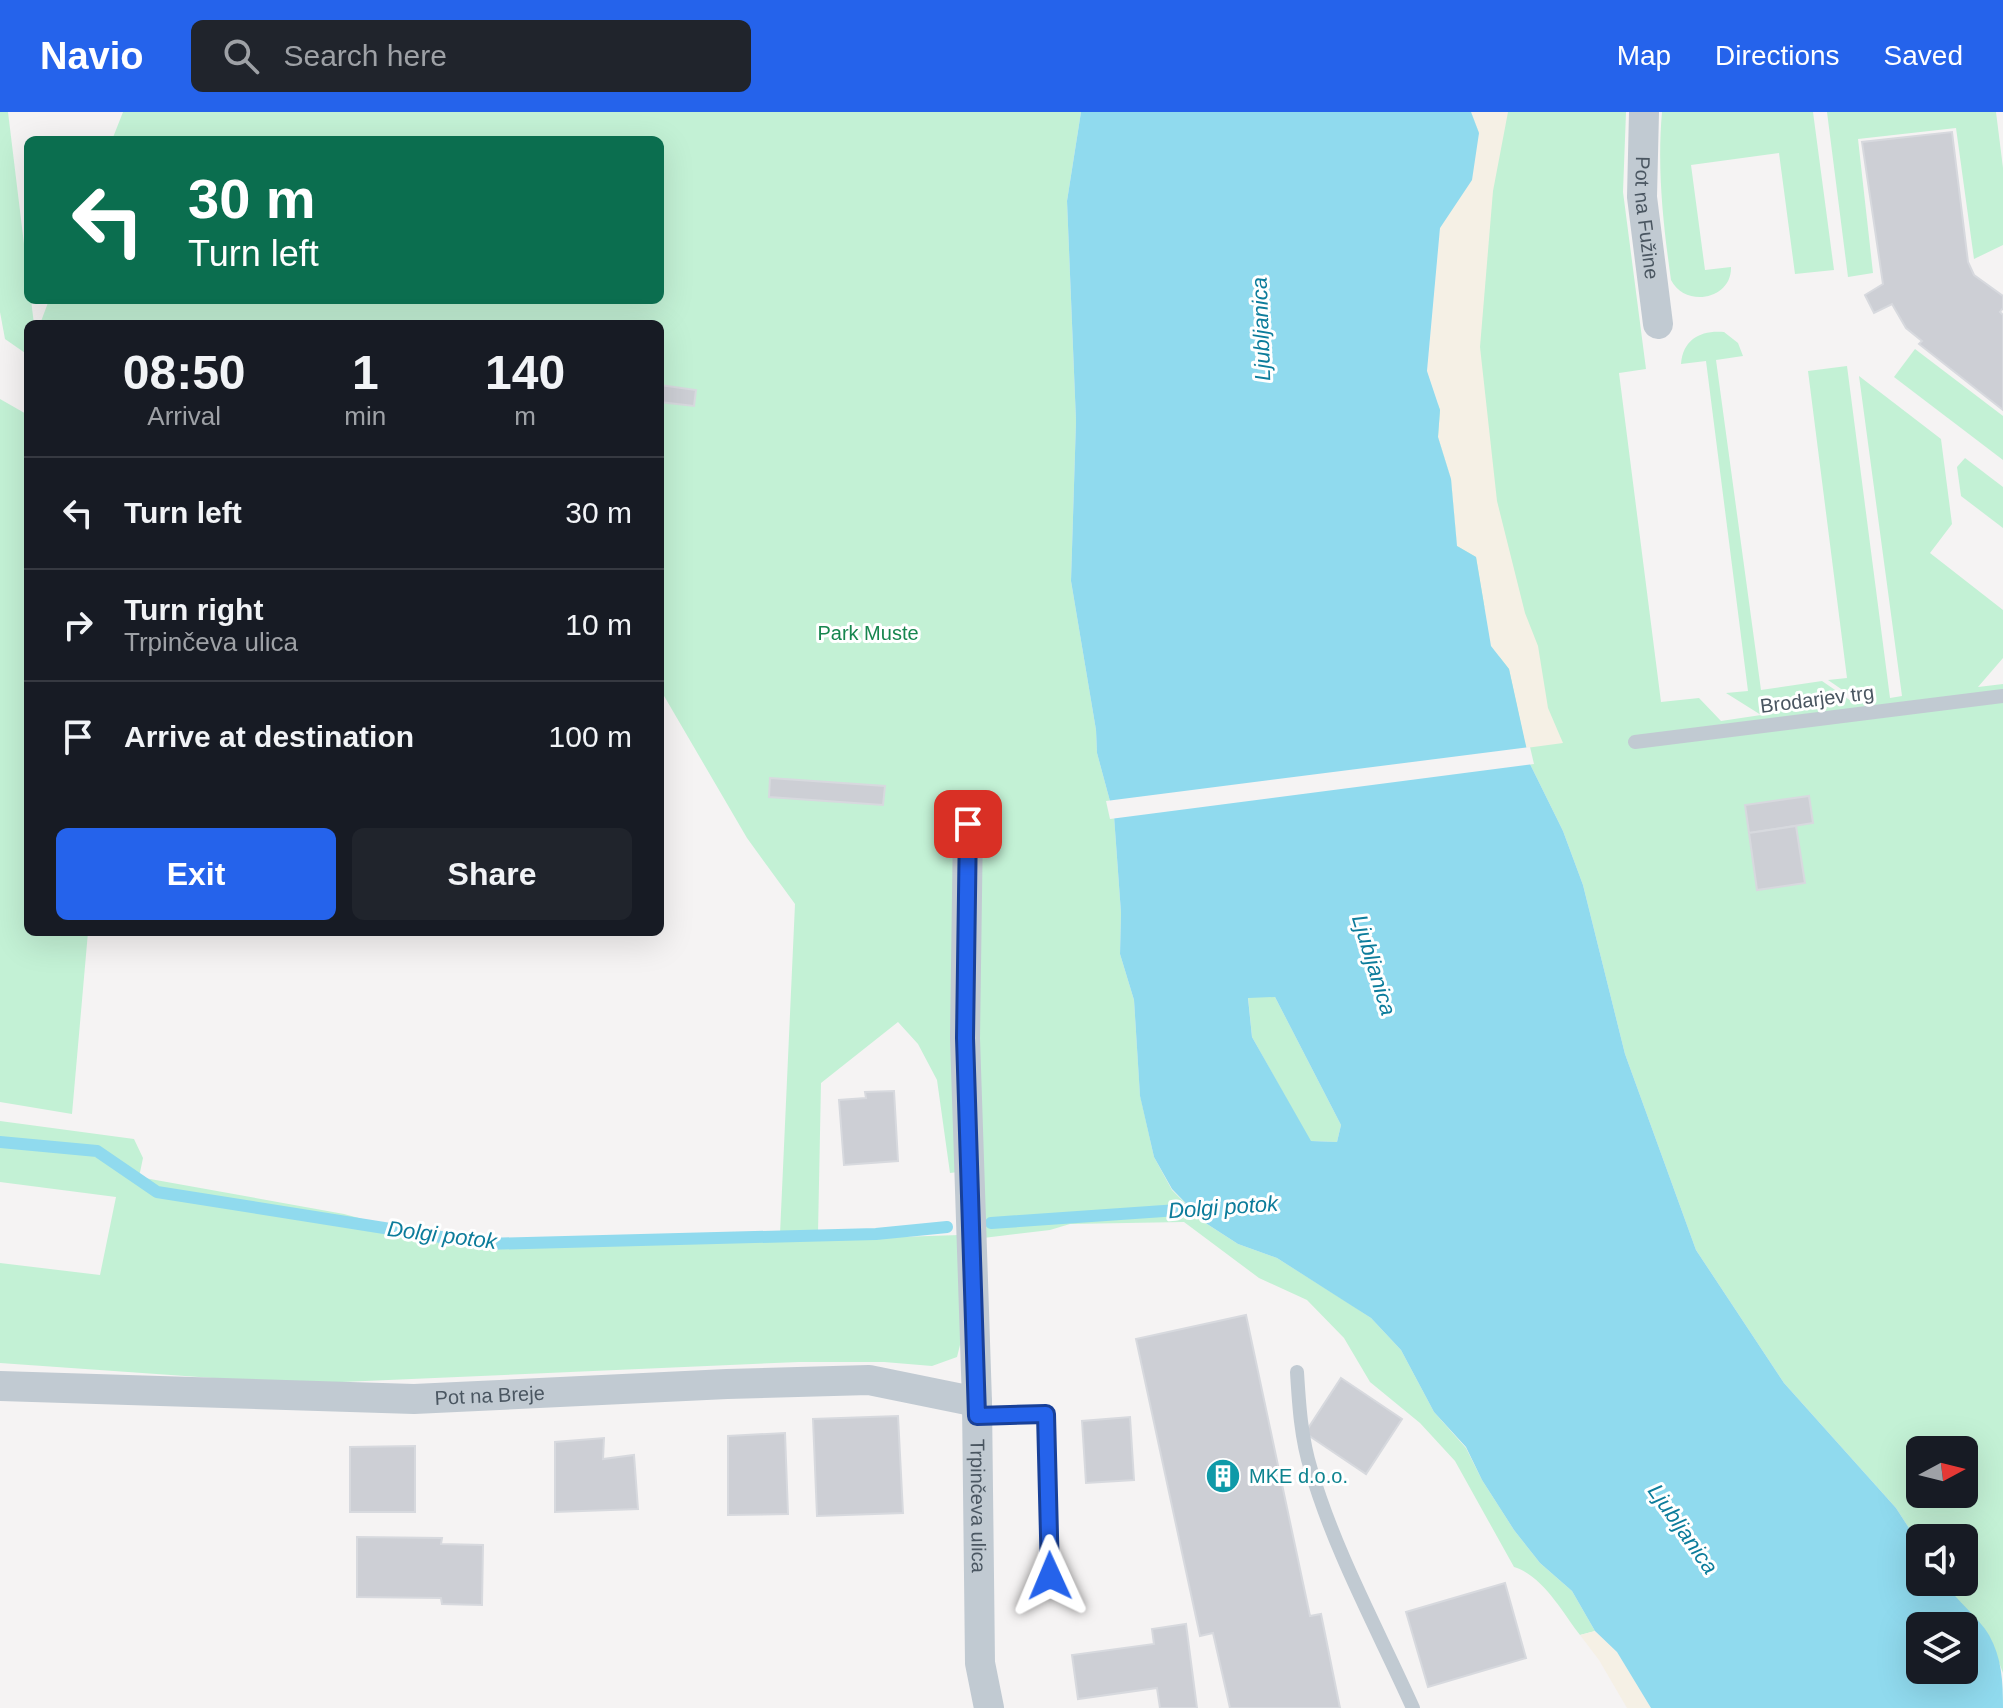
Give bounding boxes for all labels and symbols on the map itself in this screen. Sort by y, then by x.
street label: Pot na Fužine [1630,156,1663,280]
water label: Ljubljanica [1247,277,1275,381]
park label: Park Muste [817,622,919,644]
street label: Brodarjev trg [1759,681,1875,717]
pin [934,790,1002,858]
water label: Ljubljanica [1347,912,1401,1018]
water label: Dolgi potok [1167,1191,1280,1223]
water label: Dolgi potok [386,1216,499,1254]
street label: Pot na Breje [434,1382,545,1409]
north arrow [1906,1436,1978,1508]
street label: Trpinčeva ulica [966,1439,990,1574]
building icon: MKE d.o.o. [1204,1457,1242,1495]
place label: MKE d.o.o. [1249,1465,1348,1487]
water label: Ljubljanica [1643,1479,1723,1579]
position arrow [1008,1534,1092,1618]

